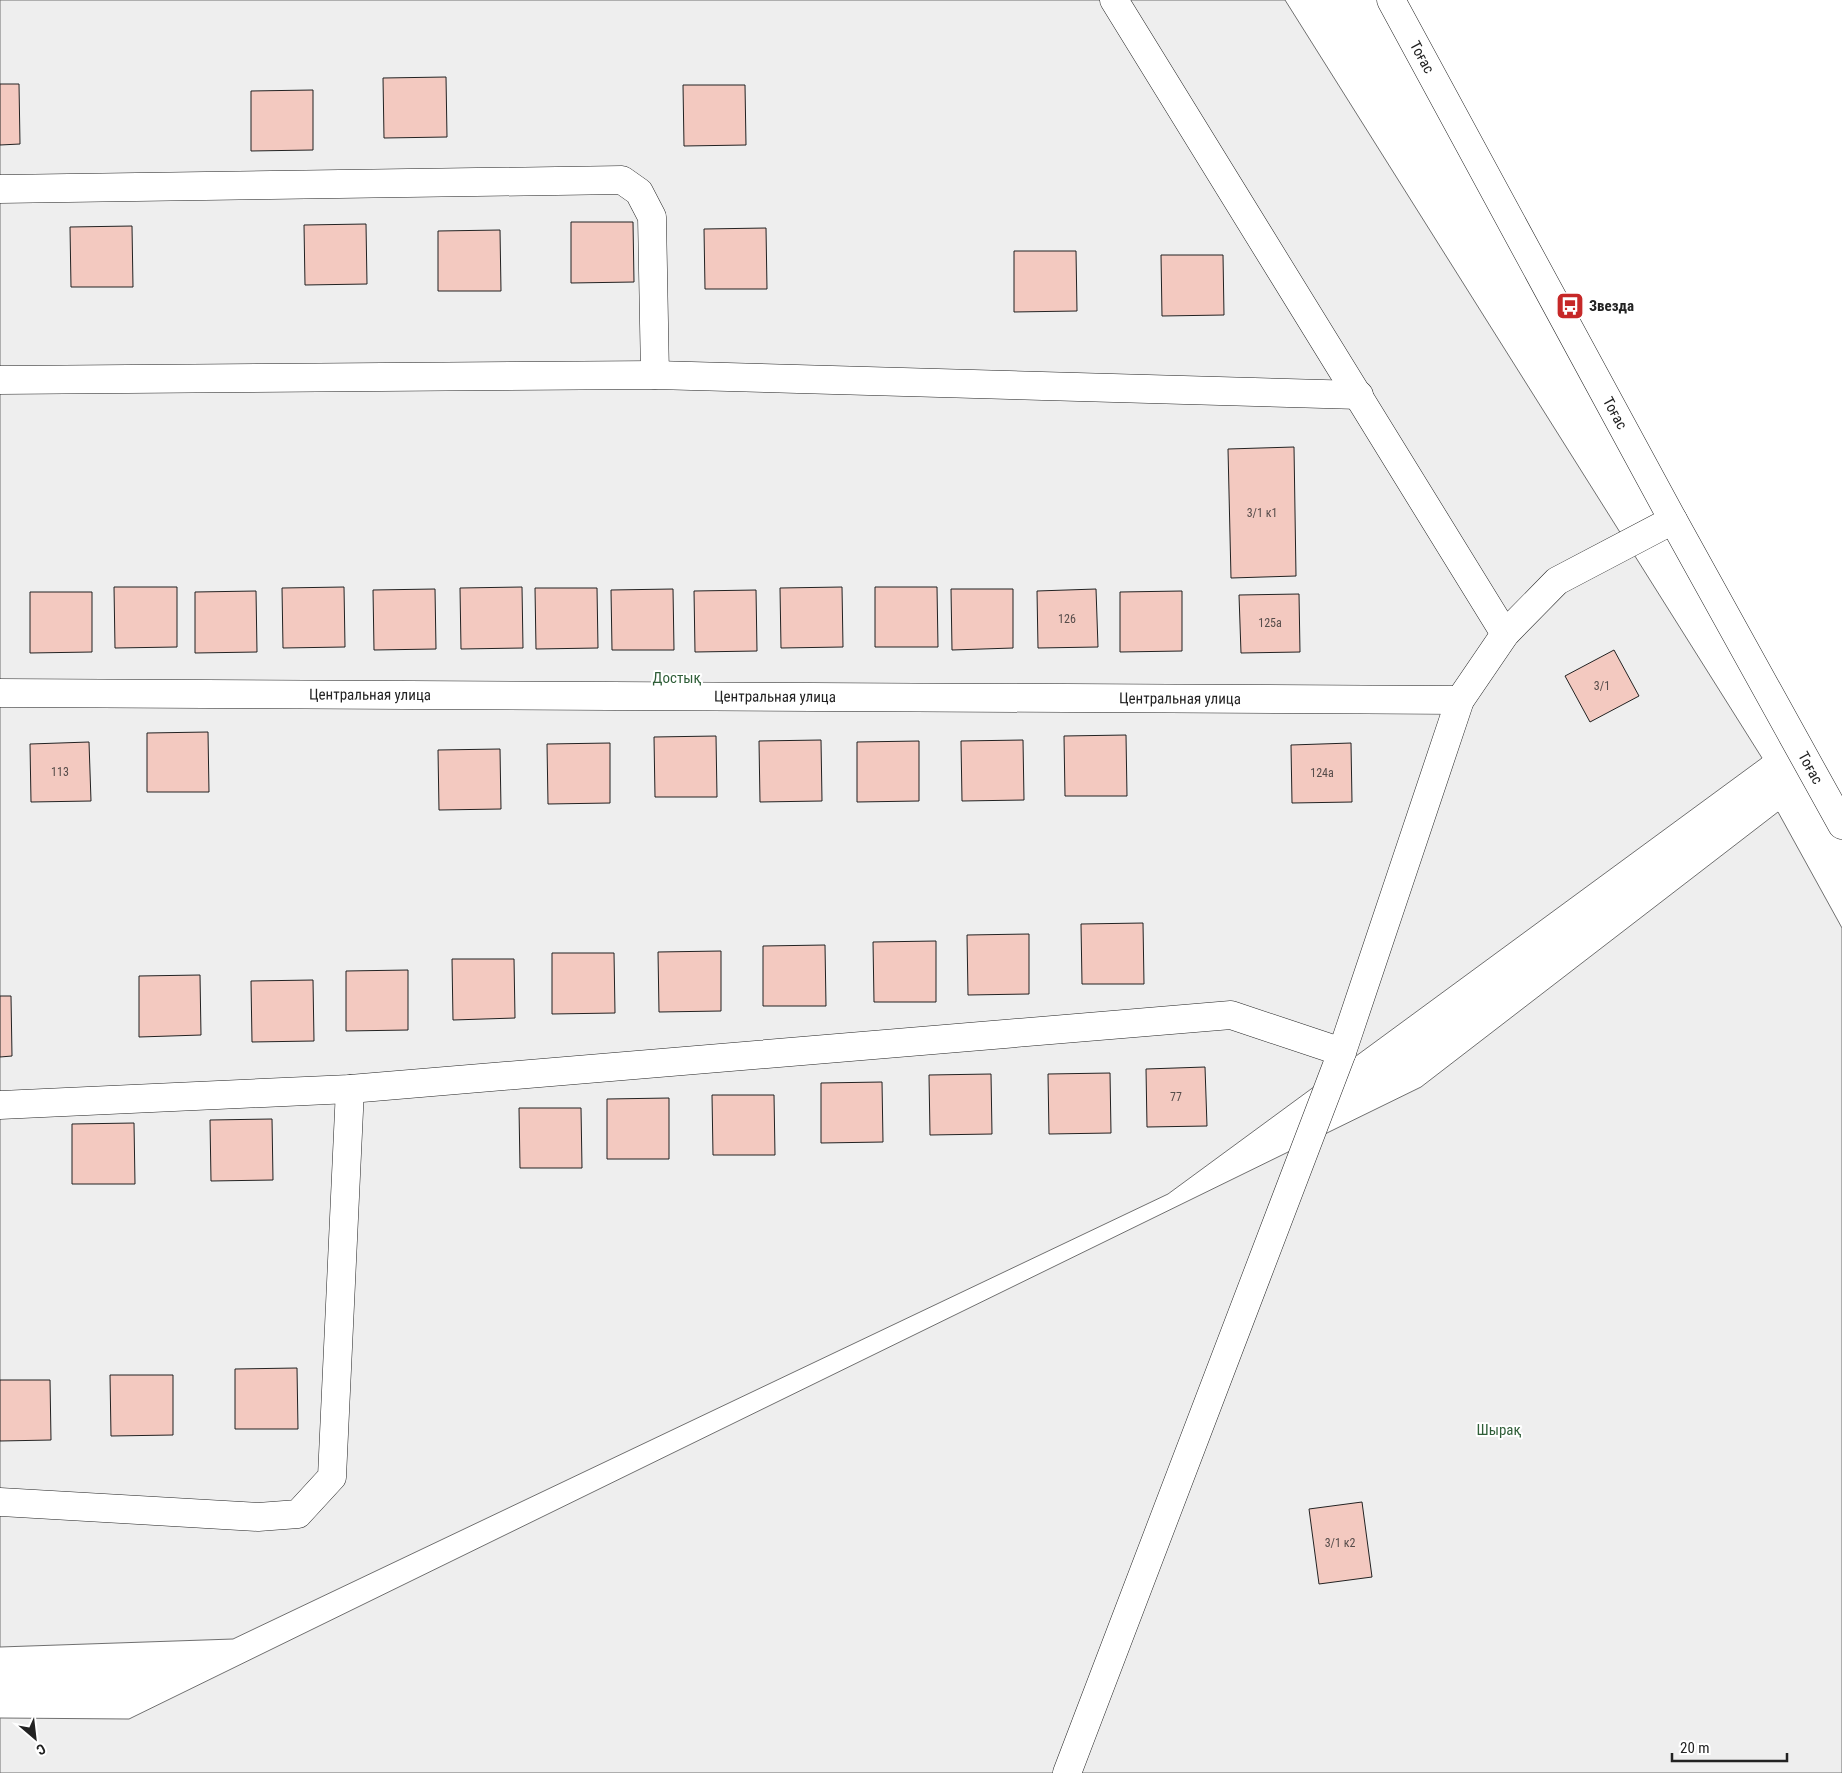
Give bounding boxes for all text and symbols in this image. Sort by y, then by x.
street label: Тоғас [1406,38,1438,77]
bus stop icon: Звезда [1555,291,1585,321]
place label: Звезда [1589,297,1634,315]
street label: Тоғас [1599,394,1631,433]
house number: 3/1 к1 [1247,506,1277,520]
house number: 126 [1058,612,1076,626]
house number: 125а [1258,616,1282,630]
park label: Достық [653,669,702,687]
house number: 3/1 [1594,679,1610,693]
street label: Центральная улица [309,685,431,704]
street label: Центральная улица [714,687,836,706]
street label: Центральная улица [1119,689,1241,708]
street label: Тоғас [1794,749,1827,787]
house number: 113 [51,765,69,779]
house number: 124а [1310,766,1334,780]
house number: 77 [1170,1090,1182,1104]
park label: Шырақ [1477,1421,1522,1439]
house number: 3/1 к2 [1325,1536,1355,1550]
north arrow [10,1713,60,1763]
scale bar [1672,1730,1787,1762]
text: 20 m [1680,1739,1710,1757]
text: С [34,1741,48,1758]

